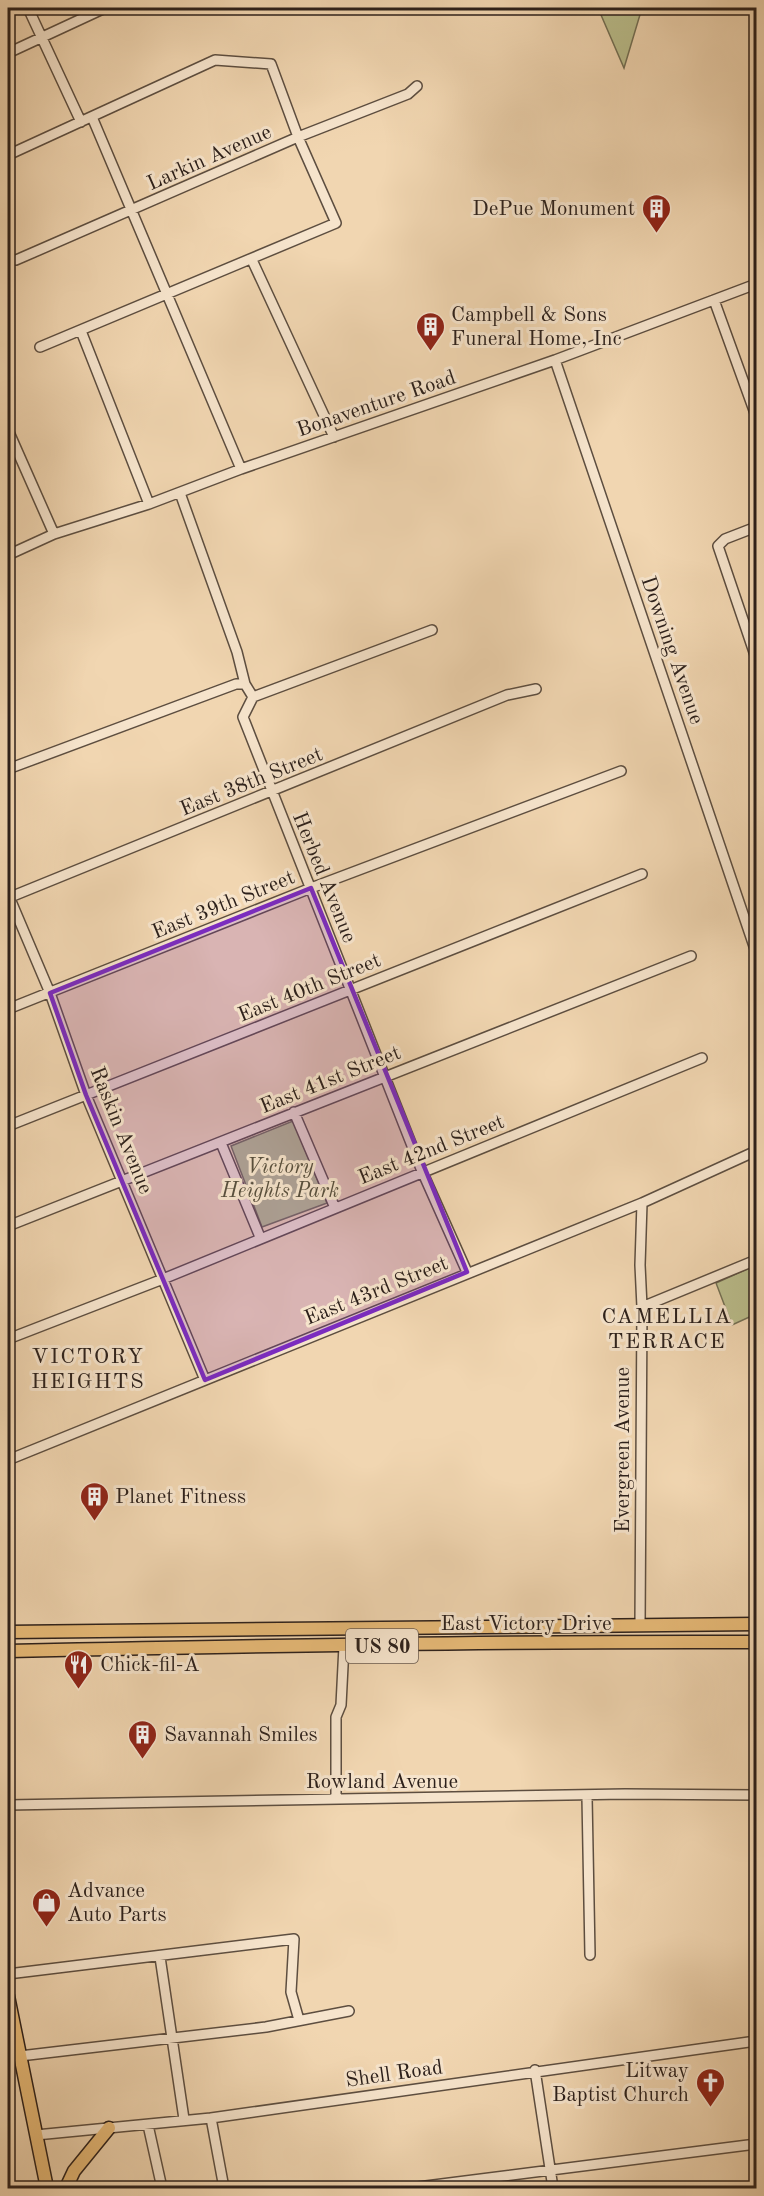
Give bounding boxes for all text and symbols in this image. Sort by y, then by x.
street label: Larkin Avenue [144,122,275,195]
building icon: DePue Monument [640,192,672,234]
place label: DePue Monument [472,199,635,220]
place label: Campbell & Sons Funeral Home, Inc [451,305,622,350]
building icon: Campbell & Sons Funeral Home, Inc [414,310,446,352]
street label: Bonaventure Road [294,367,459,441]
street label: Downing Avenue [636,574,707,727]
street label: East 38th Street [177,744,326,821]
street label: Herbed Avenue [288,809,359,946]
street label: East 39th Street [149,867,298,944]
street label: East 40th Street [235,950,384,1027]
street label: East 41st Street [257,1043,404,1118]
street label: Raskin Avenue [86,1064,156,1197]
street label: East 42nd Street [356,1112,508,1189]
park label: Victory Heights Park [220,1157,339,1202]
street label: East 43rd Street [302,1253,451,1330]
district label: CAMELLIA TERRACE [602,1306,732,1353]
district label: VICTORY HEIGHTS [31,1346,145,1393]
street label: Evergreen Avenue [613,1367,634,1533]
building icon: Planet Fitness [78,1480,110,1522]
place label: Planet Fitness [115,1487,246,1508]
street label: East Victory Drive [440,1614,612,1635]
road number: US 80 [346,1629,418,1663]
restaurant icon: Chick-fil-A [63,1648,95,1690]
place label: Chick-fil-A [100,1655,200,1676]
building icon: Savannah Smiles [127,1718,159,1760]
place label: Savannah Smiles [164,1725,318,1746]
street label: Rowland Avenue [306,1772,458,1793]
place label: Advance Auto Parts [67,1881,167,1926]
shop icon: Advance Auto Parts [30,1886,62,1928]
street label: Shell Road [344,2057,444,2092]
place label: Litway Baptist Church [552,2061,689,2106]
church icon: Litway Baptist Church [694,2066,726,2108]

